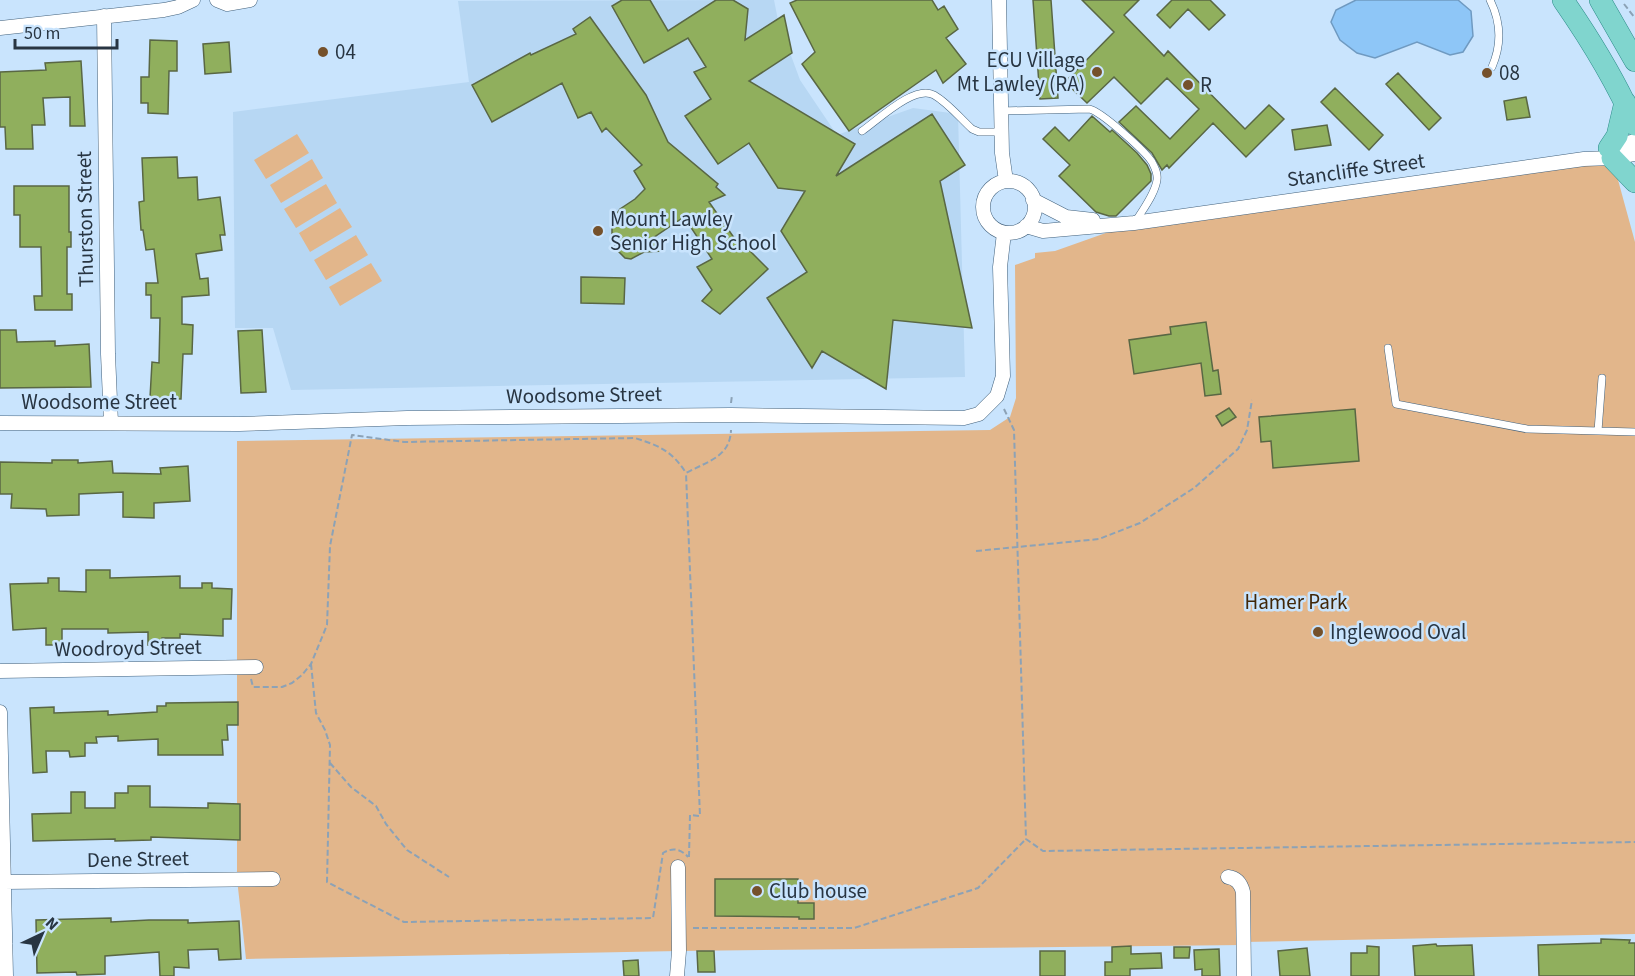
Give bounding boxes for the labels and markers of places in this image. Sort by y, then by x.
place label: 04 [335,37,356,67]
marker: 04 [316,45,330,59]
place label: ECU Village Mt Lawley (RA) [957,45,1085,99]
place label: 08 [1499,58,1520,88]
marker: ECU Village Mt Lawley (RA) [1090,65,1104,79]
marker: 08 [1480,66,1494,80]
place label: R [1200,70,1212,100]
marker: R [1181,78,1195,92]
place label: Mount Lawley Senior High School [610,204,777,258]
marker: Mount Lawley Senior High School [591,224,605,238]
place label: Inglewood Oval [1330,617,1466,647]
marker: Inglewood Oval [1311,625,1325,639]
place label: Club house [769,876,867,906]
marker: Club house [750,884,764,898]

